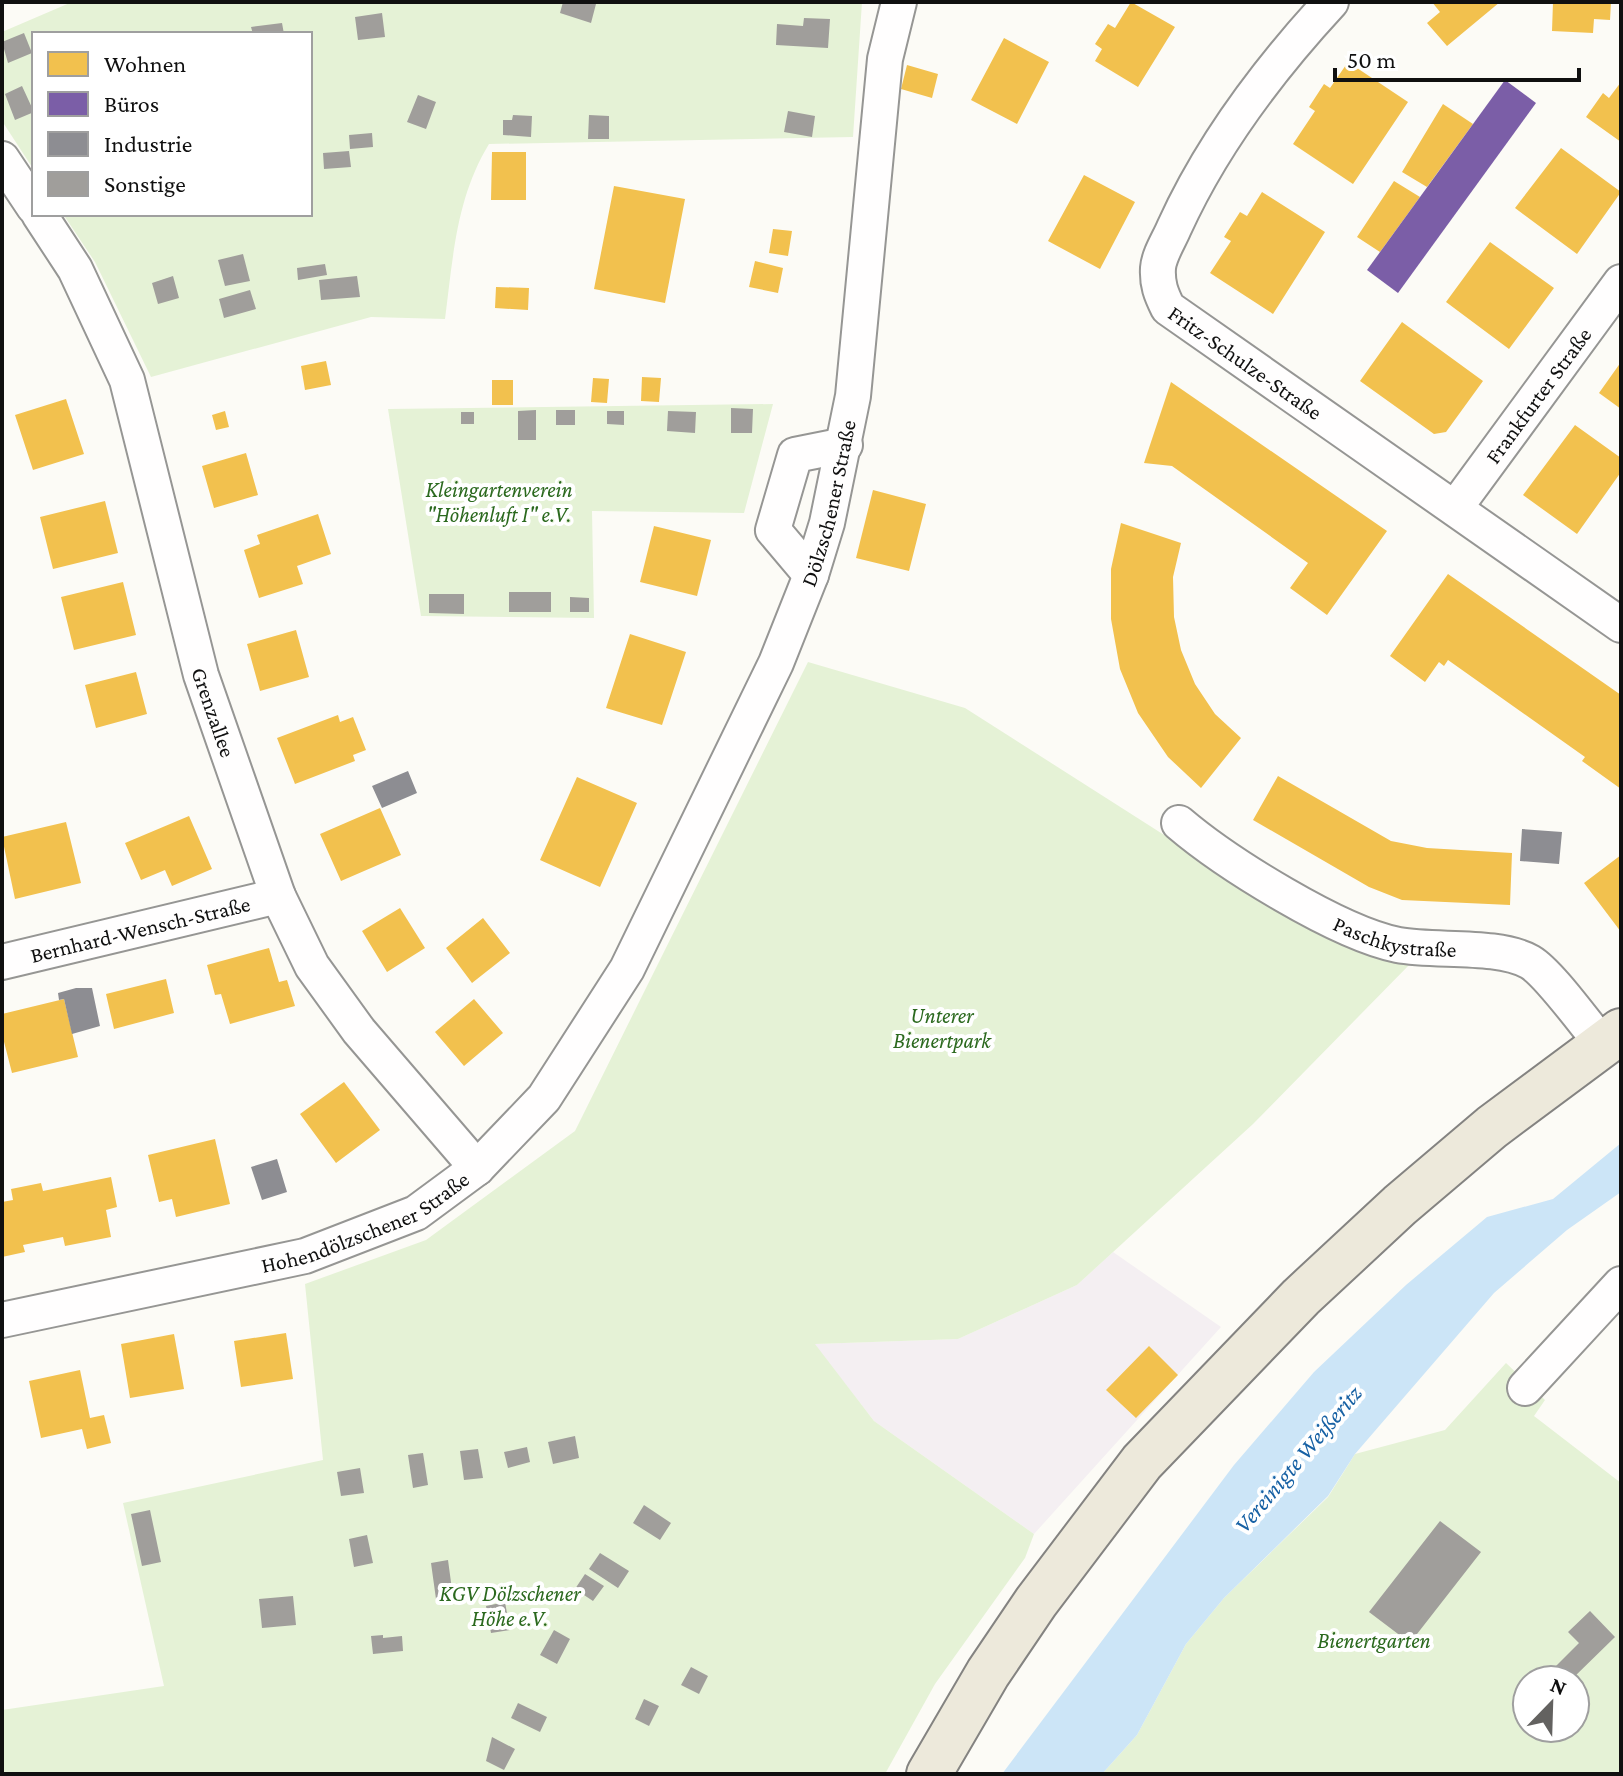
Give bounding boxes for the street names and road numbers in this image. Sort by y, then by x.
street label: Fritz-Schulze-Straße [1164,300,1327,425]
street label: Frankfurter Straße [1480,323,1596,468]
street label: Dölzschener Straße [796,418,861,590]
street label: Grenzallee [187,665,241,761]
street label: Bernhard-Wensch-Straße [28,891,253,968]
street label: Paschkystraße [1330,911,1457,962]
street label: Hohendölzschener Straße [259,1166,474,1278]

